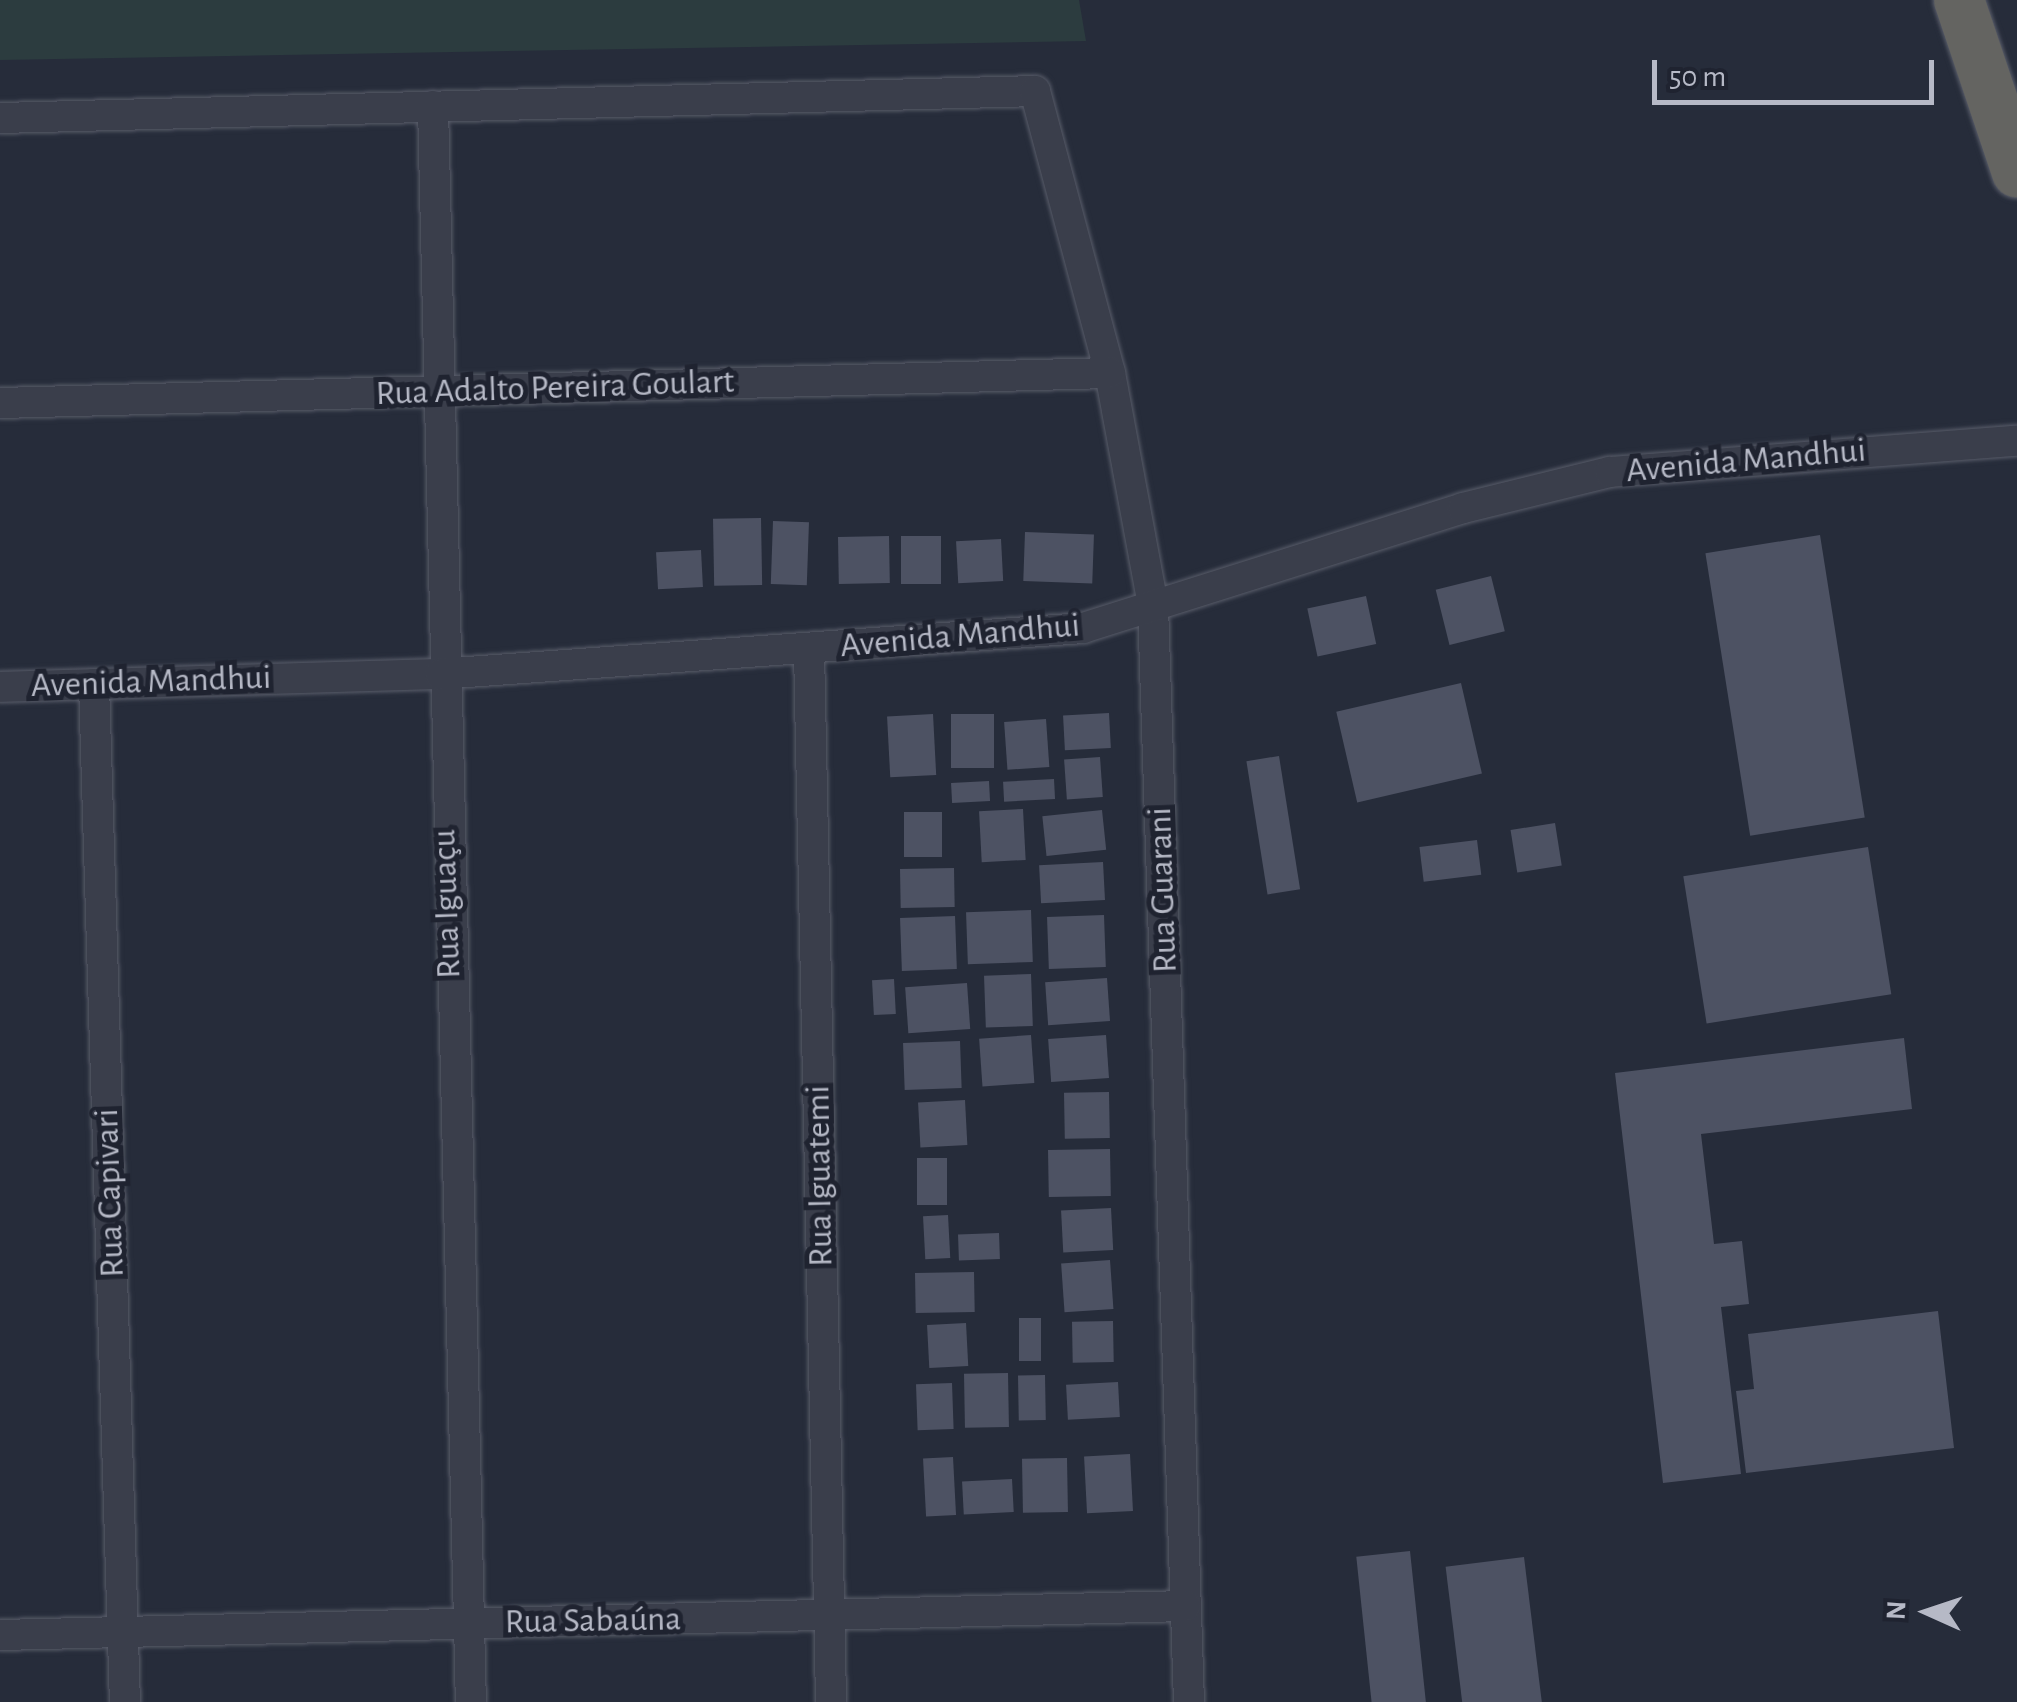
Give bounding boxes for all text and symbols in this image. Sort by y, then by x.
scale bar [1657,40,1940,102]
text: 50 m [1669,62,1726,92]
street label: Rua Adalto Pereira Goulart [375,361,735,415]
street label: Avenida Mandhui [1624,430,1868,492]
street label: Avenida Mandhui [838,605,1082,667]
street label: Avenida Mandhui [30,657,272,707]
street label: Rua Guarani [1139,806,1187,974]
street label: Rua Iguaçu [423,829,471,979]
street label: Rua Iguatemi [797,1085,843,1267]
street label: Rua Capivari [86,1108,134,1278]
north arrow [1877,1562,1977,1662]
street label: Rua Sabaúna [504,1598,682,1644]
text: N [1883,1600,1912,1621]

